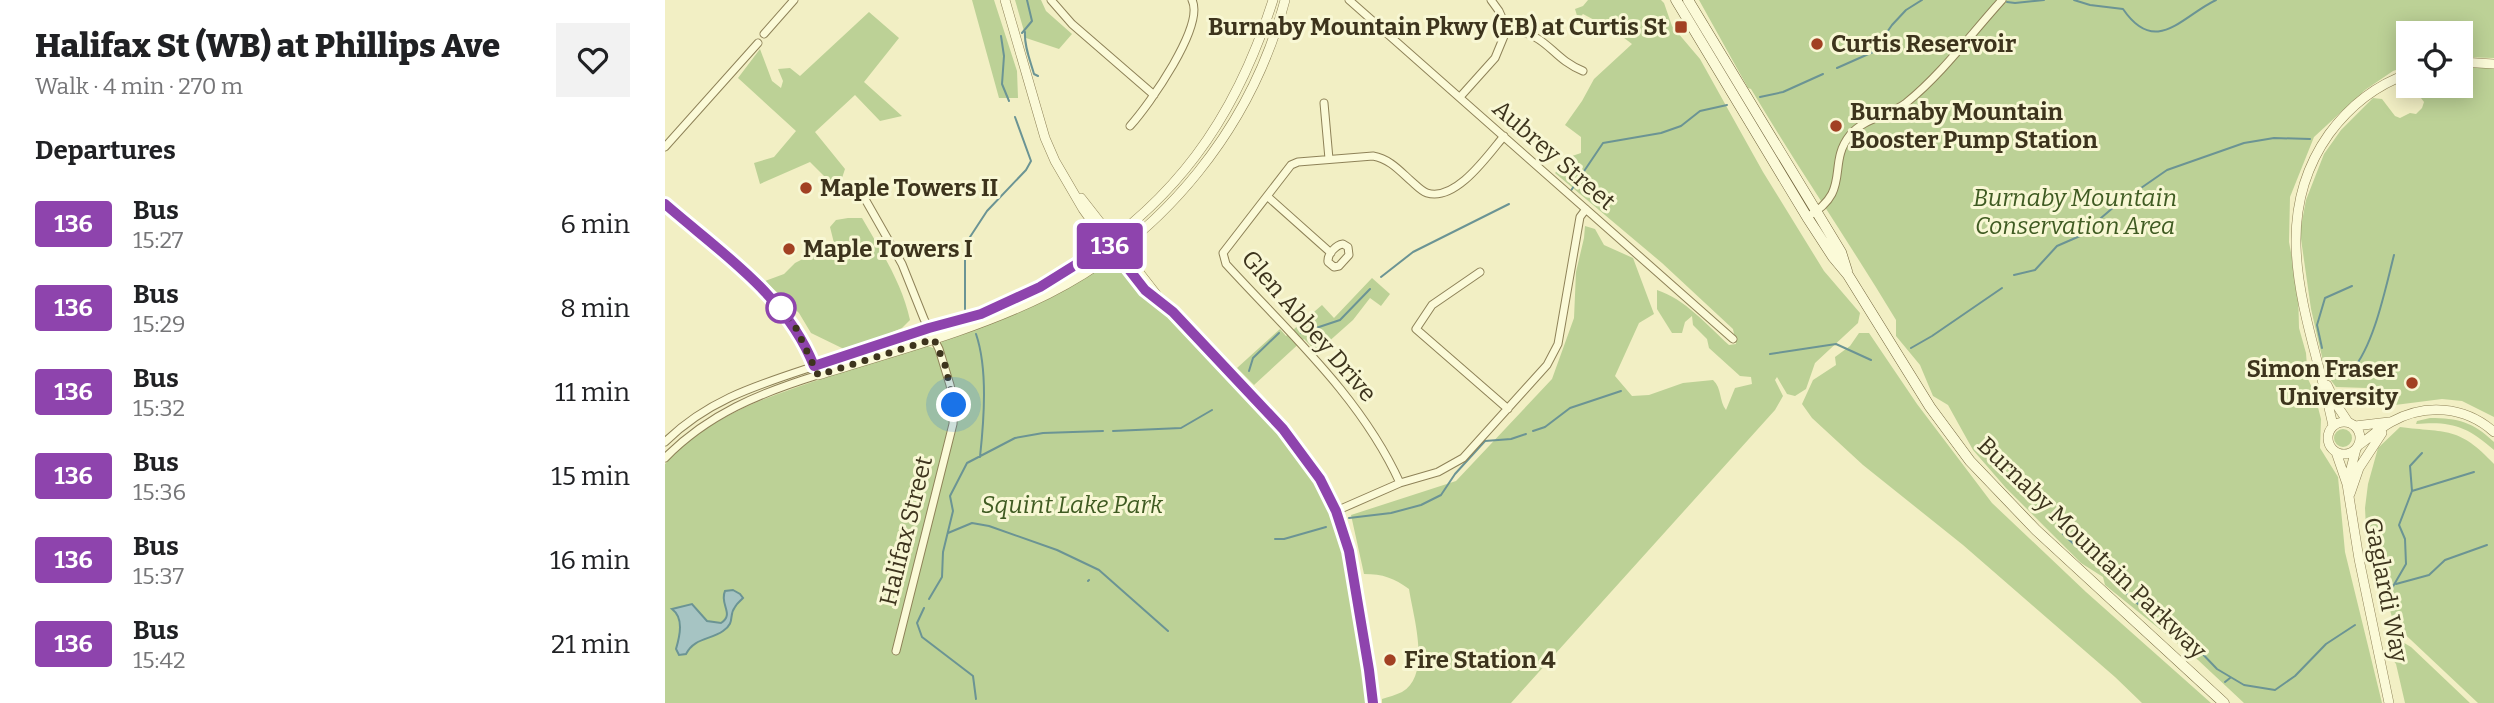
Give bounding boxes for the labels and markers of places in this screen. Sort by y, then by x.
place label: Burnaby Mountain Pkwy (EB) at Curtis St [1208,13,1668,41]
marker: Burnaby Mountain Pkwy (EB) at Curtis St [1673,19,1689,35]
place label: Curtis Reservoir [1831,30,2016,58]
marker: Curtis Reservoir [1809,36,1825,52]
place label: Burnaby Mountain Booster Pump Station [1850,98,2098,154]
marker: Burnaby Mountain Booster Pump Station [1828,118,1844,134]
place label: Maple Towers II [820,174,998,202]
marker: Maple Towers II [798,180,814,196]
place label: Maple Towers I [803,235,973,263]
marker: Maple Towers I [781,241,797,257]
unlabelled marker [766,293,796,323]
place label: Simon Fraser University [2246,355,2399,411]
marker: Simon Fraser University [2404,375,2420,391]
place label: Fire Station 4 [1404,646,1556,674]
marker: Fire Station 4 [1382,652,1398,668]

